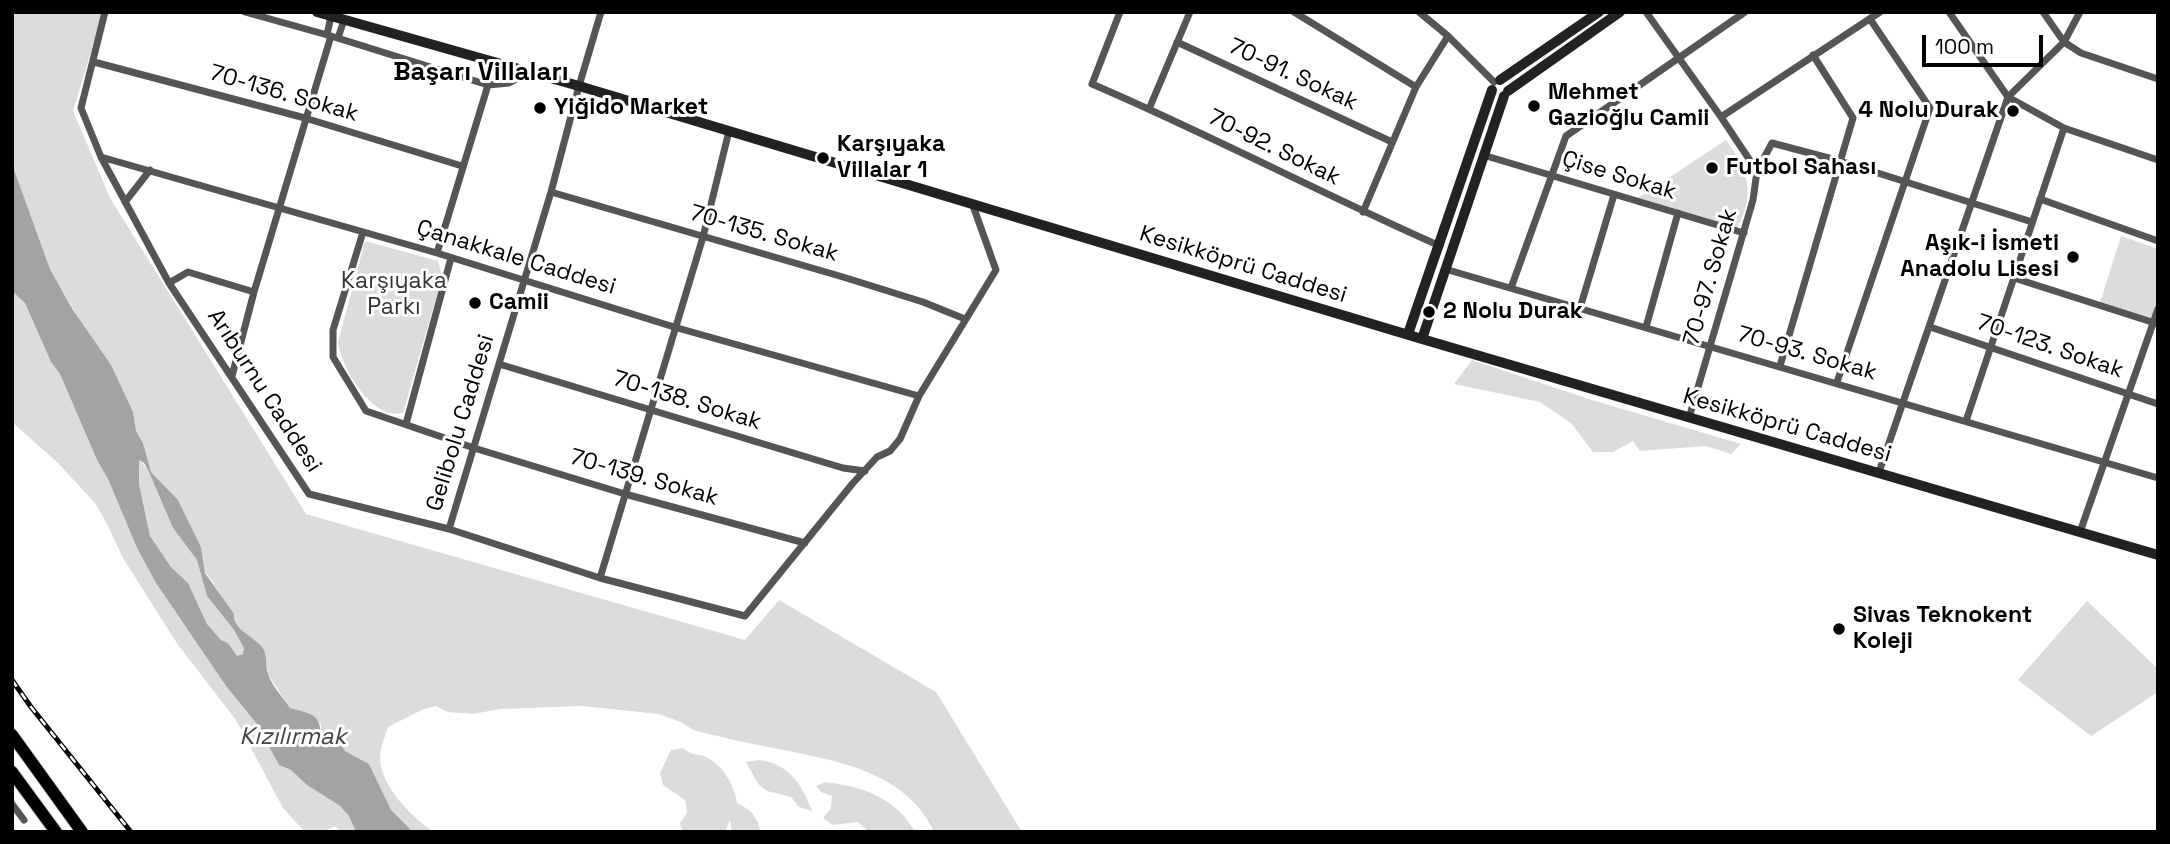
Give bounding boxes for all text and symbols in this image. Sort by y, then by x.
scale bar [1925,21,2046,65]
street label: 70-91. Sokak [1224,33,1362,117]
text: 100 m [1935,33,1994,60]
district label: Başarı Villaları [393,57,569,89]
street label: 70-136. Sokak [207,60,361,128]
place label: Mehmet Gazioğlu Camii [1548,79,1709,133]
place label: Yiğido Market [554,94,708,122]
place label: 4 Nolu Durak [1858,97,1999,125]
marker: Mehmet Gazioğlu Camii [1526,98,1542,114]
marker: Yiğido Market [532,100,548,116]
marker: 4 Nolu Durak [2005,103,2021,119]
street label: 70-92. Sokak [1203,104,1345,192]
place label: Karşıyaka Villalar 1 [837,131,945,185]
street label: Çise Sokak [1559,146,1679,206]
marker: Karşıyaka Villalar 1 [815,150,831,166]
place label: Futbol Sahası [1726,154,1876,182]
marker: Futbol Sahası [1704,160,1720,176]
street label: 70-135. Sokak [687,200,841,268]
street label: 70-97. Sokak [1678,205,1744,349]
street label: Çanakkale Caddesi [413,215,619,301]
street label: Kesikköprü Caddesi [1136,220,1350,310]
place label: Aşık-i İsmeti Anadolu Lisesi [1900,230,2059,284]
marker: Aşık-i İsmeti Anadolu Lisesi [2065,249,2081,265]
park label: Karşıyaka Parkı [341,268,447,322]
place label: Camii [489,289,549,317]
marker: Camii [467,295,483,311]
place label: 2 Nolu Durak [1443,298,1583,326]
street label: Arıburnu Caddesi [201,304,327,478]
marker: 2 Nolu Durak [1421,304,1437,320]
street label: 70-123. Sokak [1973,309,2127,385]
street label: 70-93. Sokak [1734,321,1880,387]
street label: Gelibolu Caddesi [421,331,501,515]
street label: 70-138. Sokak [610,365,764,437]
street label: Kesikköprü Caddesi [1680,383,1894,469]
street label: 70-139. Sokak [567,444,721,512]
place label: Sivas Teknokent Koleji [1853,602,2032,656]
marker: Sivas Teknokent Koleji [1831,621,1847,637]
water label: Kızılırmak [239,723,347,751]

